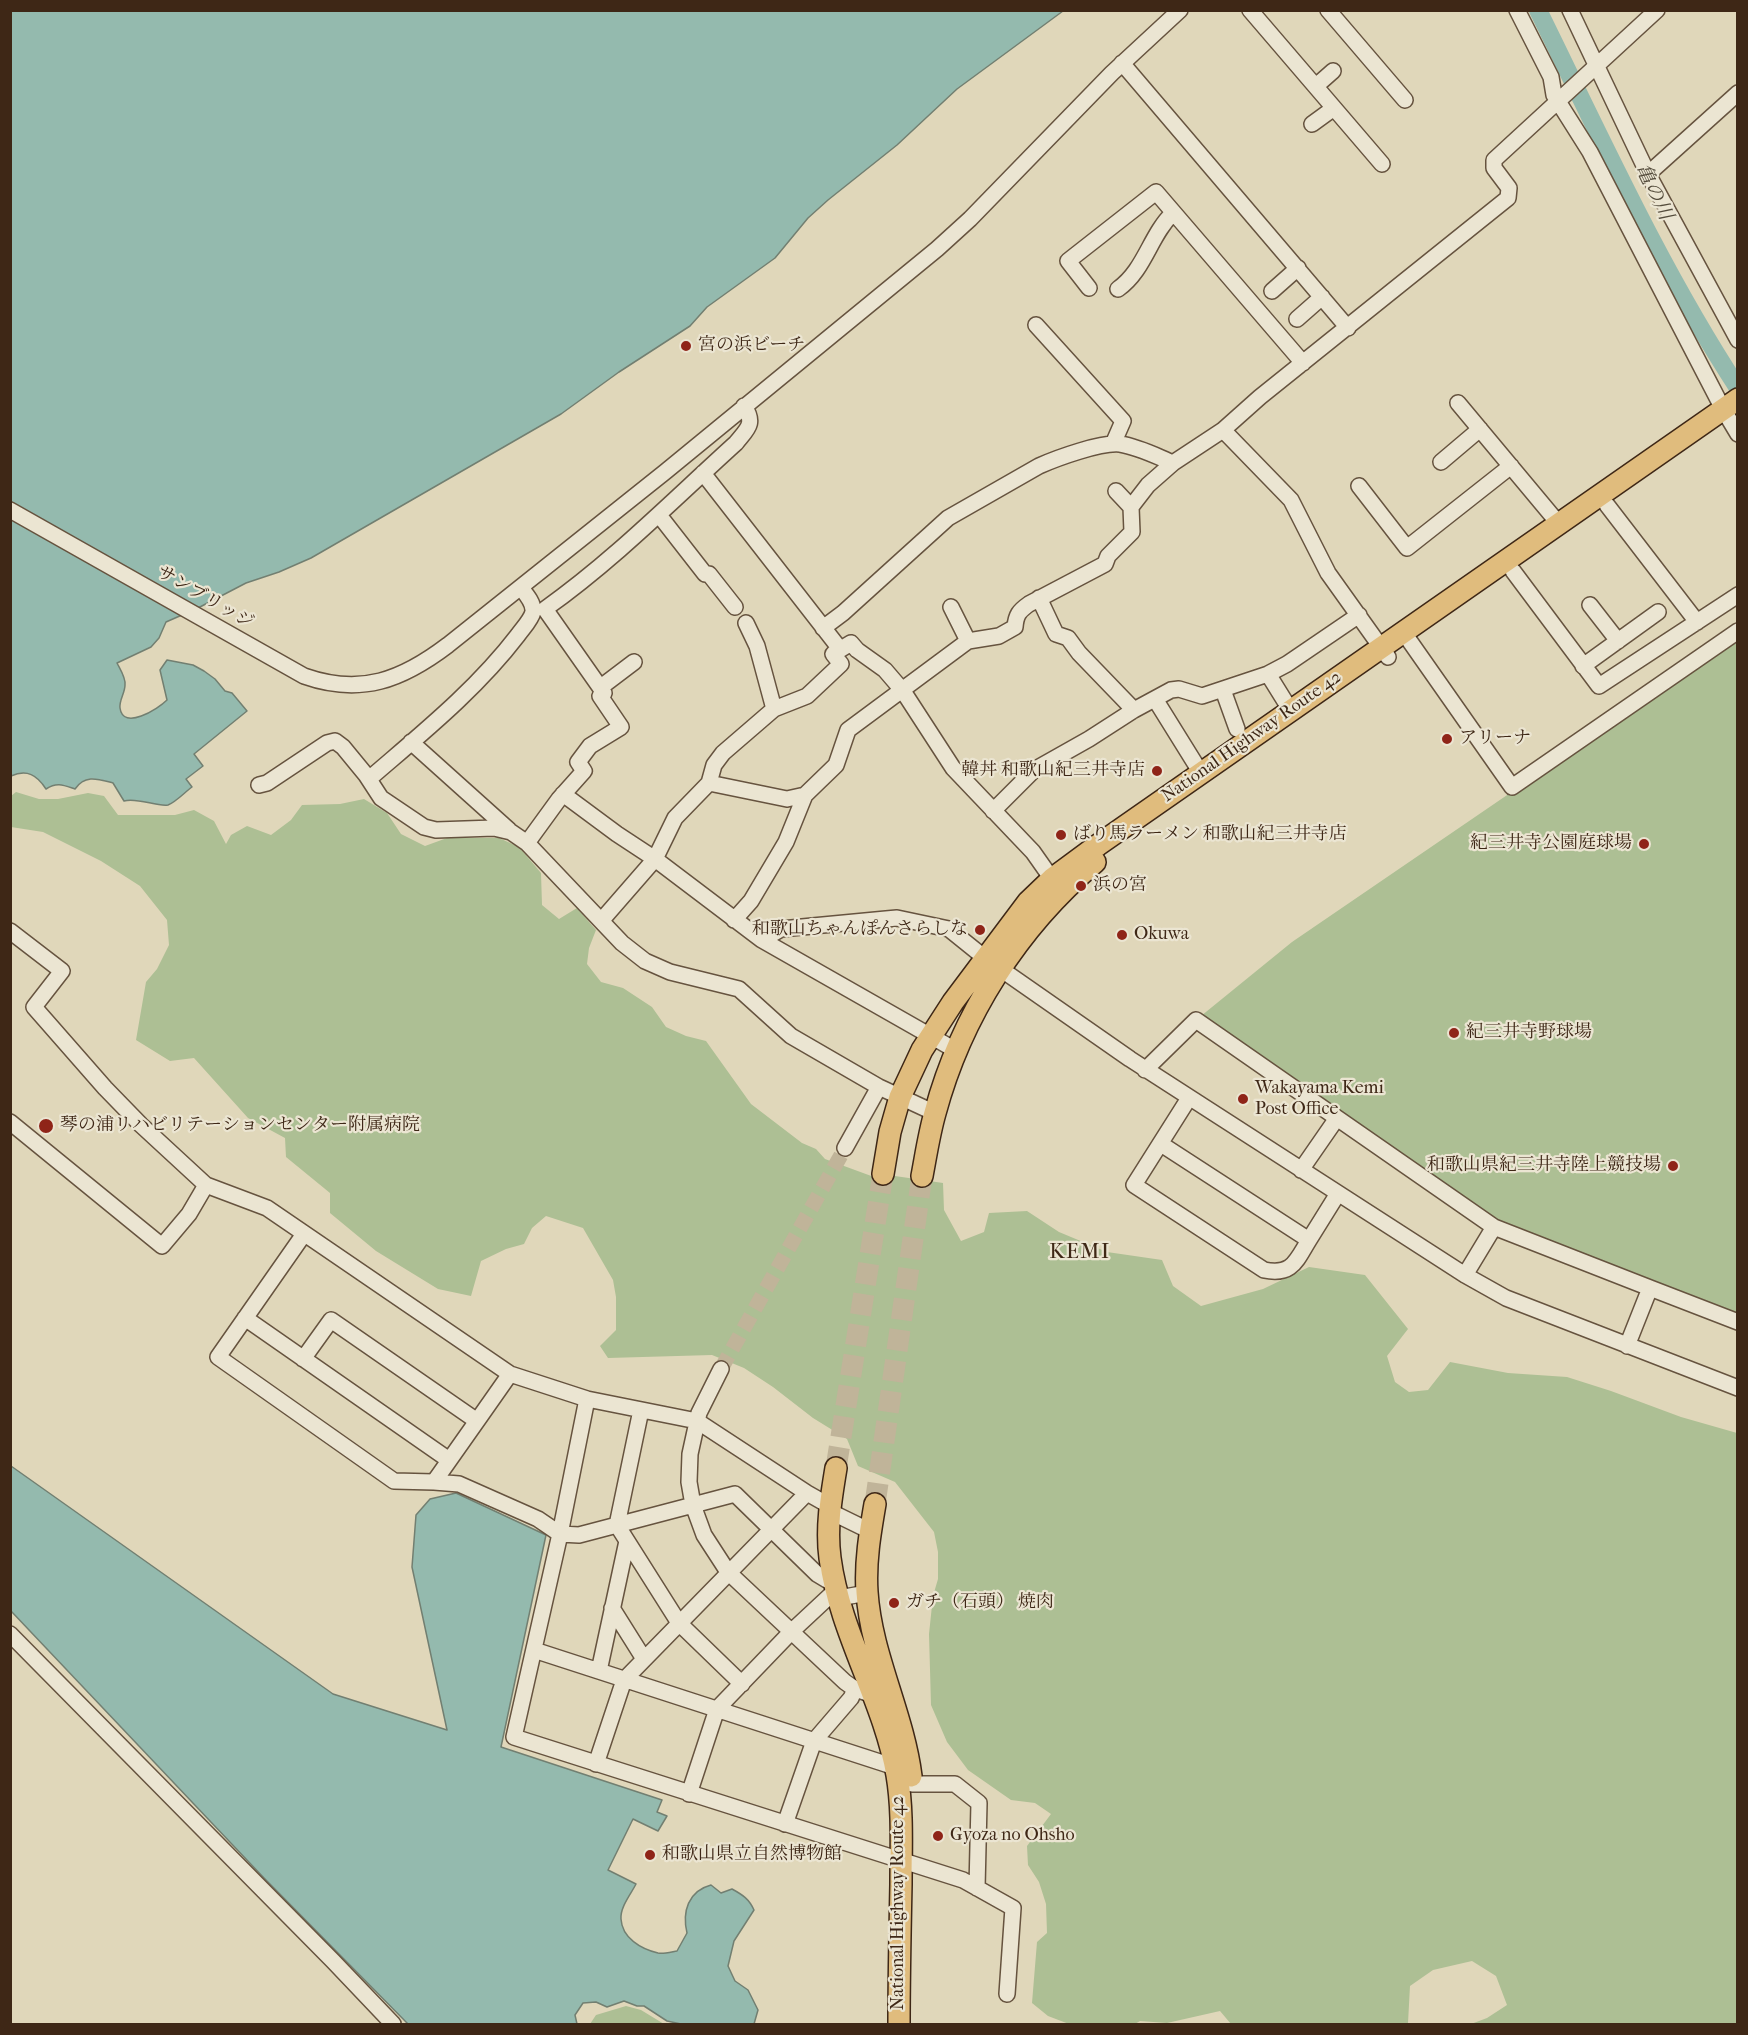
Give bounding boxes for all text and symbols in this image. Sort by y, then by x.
water label: 亀の川 [1629,160,1677,224]
place label: 宮の浜ビーチ [698,335,805,357]
marker: 宮の浜ビーチ [679,339,693,353]
street label: サンブリッジ [153,562,257,634]
street label: National Highway Route 42 [1158,667,1346,807]
place label: アリーナ [1459,728,1531,750]
marker: アリーナ [1440,732,1454,746]
place label: 韓丼 和歌山紀三井寺店 [961,760,1145,782]
marker: 韓丼 和歌山紀三井寺店 [1150,764,1164,778]
place label: ばり馬ラーメン 和歌山紀三井寺店 [1073,824,1347,846]
marker: ばり馬ラーメン 和歌山紀三井寺店 [1054,828,1068,842]
place label: 紀三井寺公園庭球場 [1470,833,1632,855]
marker: 紀三井寺公園庭球場 [1637,837,1651,851]
place label: 浜の宮 [1093,875,1147,897]
marker: 浜の宮 [1074,879,1088,893]
place label: 和歌山ちゃんぽんさらしな [752,919,968,941]
marker: 和歌山ちゃんぽんさらしな [973,923,987,937]
place label: Okuwa [1134,924,1189,946]
marker: Okuwa [1115,928,1129,942]
place label: 紀三井寺野球場 [1466,1022,1592,1044]
marker: 紀三井寺野球場 [1447,1026,1461,1040]
place label: Wakayama Kemi Post Office [1255,1078,1384,1120]
marker: Wakayama Kemi Post Office [1236,1092,1250,1106]
place label: 琴の浦リハビリテーションセンター附属病院 [60,1115,420,1137]
marker: 琴の浦リハビリテーションセンター附属病院 [37,1117,55,1135]
place label: 和歌山県紀三井寺陸上競技場 [1427,1155,1661,1177]
marker: 和歌山県紀三井寺陸上競技場 [1666,1159,1680,1173]
district label: KEMI [1049,1240,1111,1266]
place label: ガチ（石頭） 焼肉 [906,1592,1054,1614]
marker: ガチ（石頭） 焼肉 [887,1596,901,1610]
street label: National Highway Route 42 [888,1796,910,2010]
place label: Gyoza no Ohsho [950,1825,1075,1847]
marker: Gyoza no Ohsho [931,1829,945,1843]
place label: 和歌山県立自然博物館 [662,1844,842,1866]
marker: 和歌山県立自然博物館 [643,1848,657,1862]

